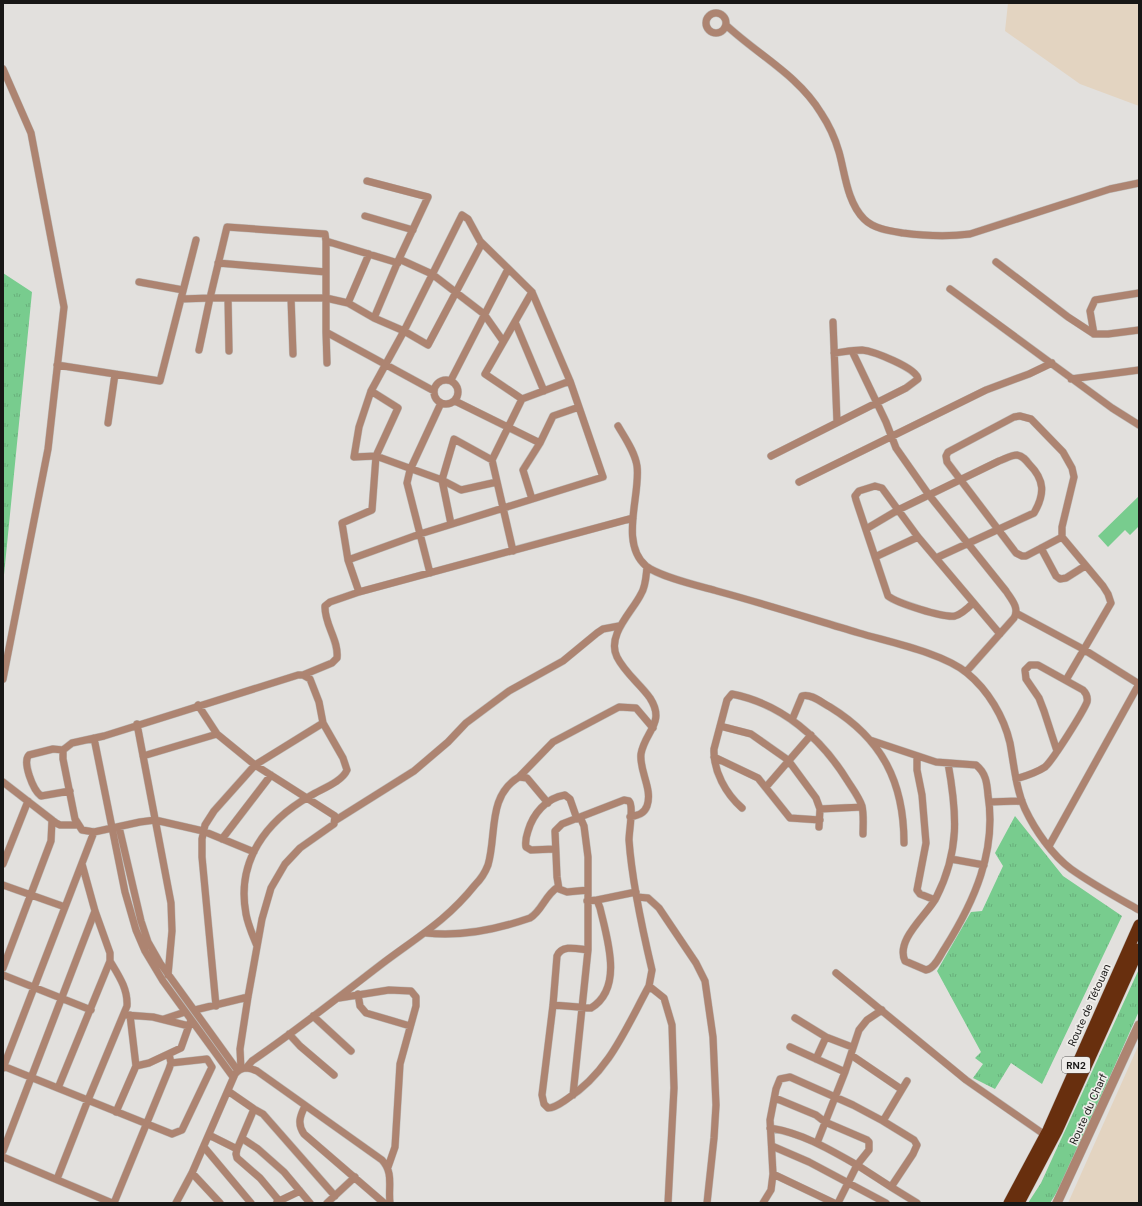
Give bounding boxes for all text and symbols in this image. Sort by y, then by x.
street label: Route de Tétouan [1065,962,1113,1048]
road number: RN2 [1062,1057,1090,1073]
street label: Route du Charf [1066,1071,1110,1147]

